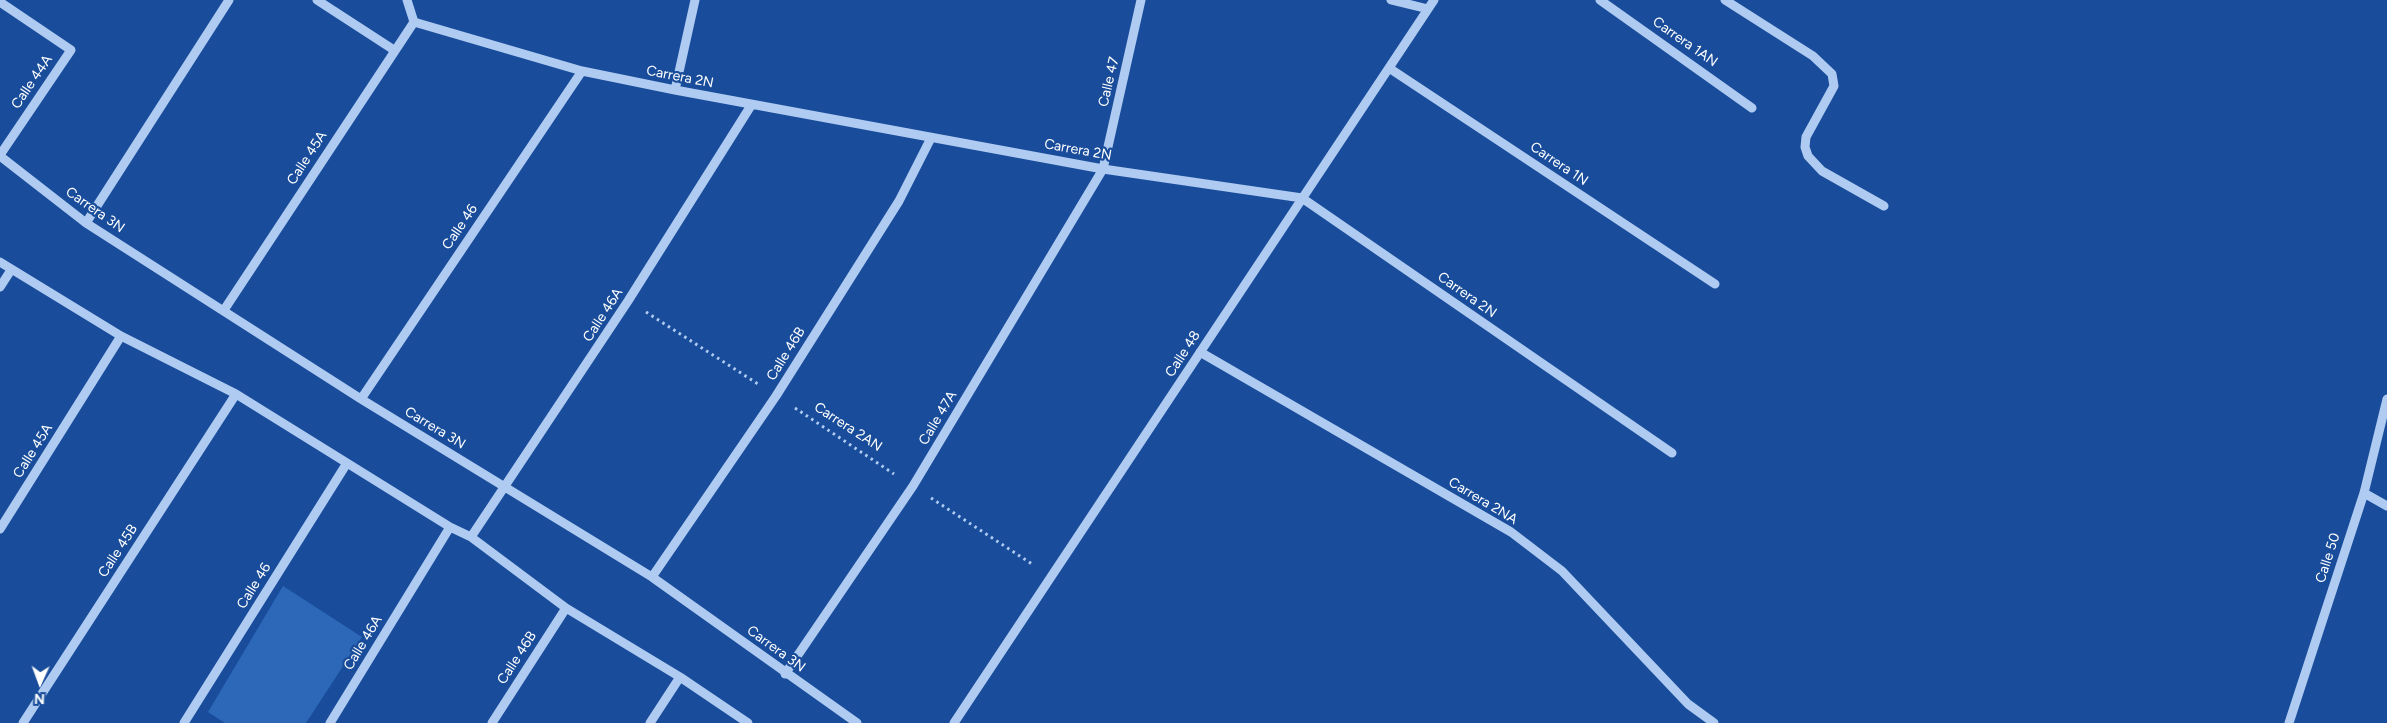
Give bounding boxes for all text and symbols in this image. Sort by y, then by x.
street label: Carrera 1AN [1649,13,1721,71]
street label: Calle 44A [8,52,56,112]
street label: Calle 47 [1095,55,1123,109]
street label: Carrera 2N [645,62,715,92]
street label: Calle 45A [283,128,331,188]
street label: Carrera 2N [1043,136,1113,164]
street label: Carrera 1N [1527,139,1591,189]
street label: Carrera 3N [62,184,128,236]
street label: Calle 46 [439,201,481,253]
street label: Carrera 2N [1434,269,1500,321]
street label: Calle 46A [579,285,627,345]
street label: Calle 46B [763,324,809,384]
street label: Calle 48 [1162,328,1204,380]
street label: Calle 47A [915,388,961,448]
street label: Carrera 2AN [811,399,885,455]
street label: Carrera 3N [401,403,469,453]
street label: Calle 45A [10,421,56,481]
street label: Carrera 2NA [1445,474,1521,528]
street label: Calle 45B [95,521,141,581]
street label: Calle 50 [2312,531,2344,585]
street label: Calle 46 [233,560,275,612]
street label: Calle 46A [340,613,386,673]
street label: Carrera 3N [744,622,808,676]
street label: Calle 46B [494,628,540,688]
north arrow [15,658,65,708]
text: N [34,690,45,707]

